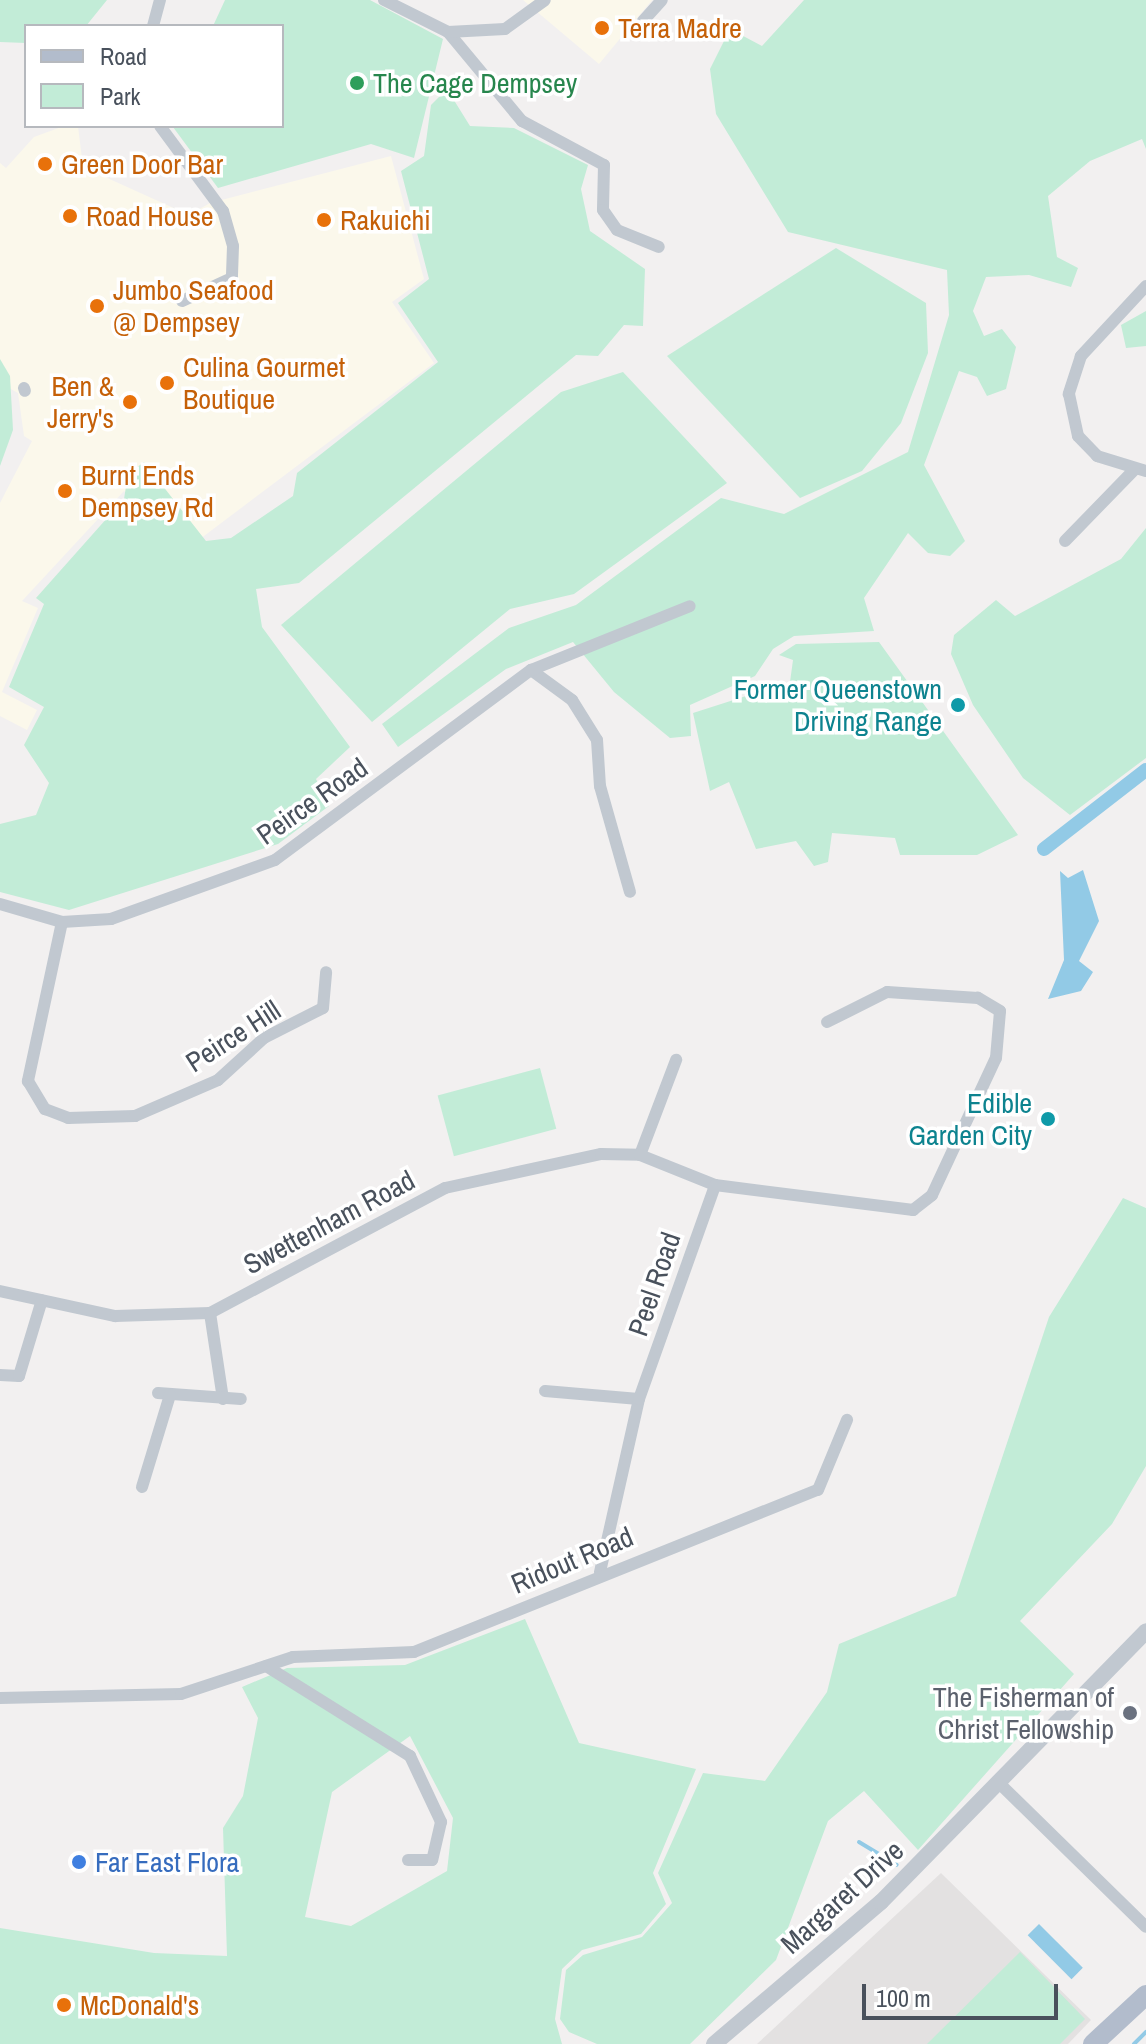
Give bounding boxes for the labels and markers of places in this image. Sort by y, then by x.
place label: Terra Madre [618,11,742,45]
marker: Terra Madre [593,19,611,37]
place label: The Cage Dempsey [373,66,577,100]
marker: The Cage Dempsey [348,74,366,92]
place label: Green Door Bar [61,147,223,181]
marker: Green Door Bar [36,155,54,173]
place label: Road House [86,199,214,233]
place label: Rakuichi [340,203,431,237]
marker: Road House [61,207,79,225]
marker: Rakuichi [315,211,333,229]
place label: Jumbo Seafood @ Dempsey [113,273,274,339]
marker: Jumbo Seafood @ Dempsey [88,297,106,315]
place label: Culina Gourmet Boutique [183,350,345,416]
place label: Ben & Jerry's [47,369,114,435]
marker: Culina Gourmet Boutique [158,374,176,392]
marker: Ben & Jerry's [121,393,139,411]
place label: Burnt Ends Dempsey Rd [81,458,214,524]
marker: Burnt Ends Dempsey Rd [56,482,74,500]
place label: Former Queenstown Driving Range [734,672,942,738]
marker: Former Queenstown Driving Range [949,696,967,714]
place label: Edible Garden City [908,1086,1032,1152]
marker: Edible Garden City [1039,1110,1057,1128]
place label: The Fisherman of Christ Fellowship [933,1680,1114,1746]
marker: The Fisherman of Christ Fellowship [1121,1704,1139,1722]
place label: Far East Flora [95,1845,239,1879]
marker: Far East Flora [70,1853,88,1871]
place label: McDonald's [80,1988,199,2022]
marker: McDonald's [55,1996,73,2014]

